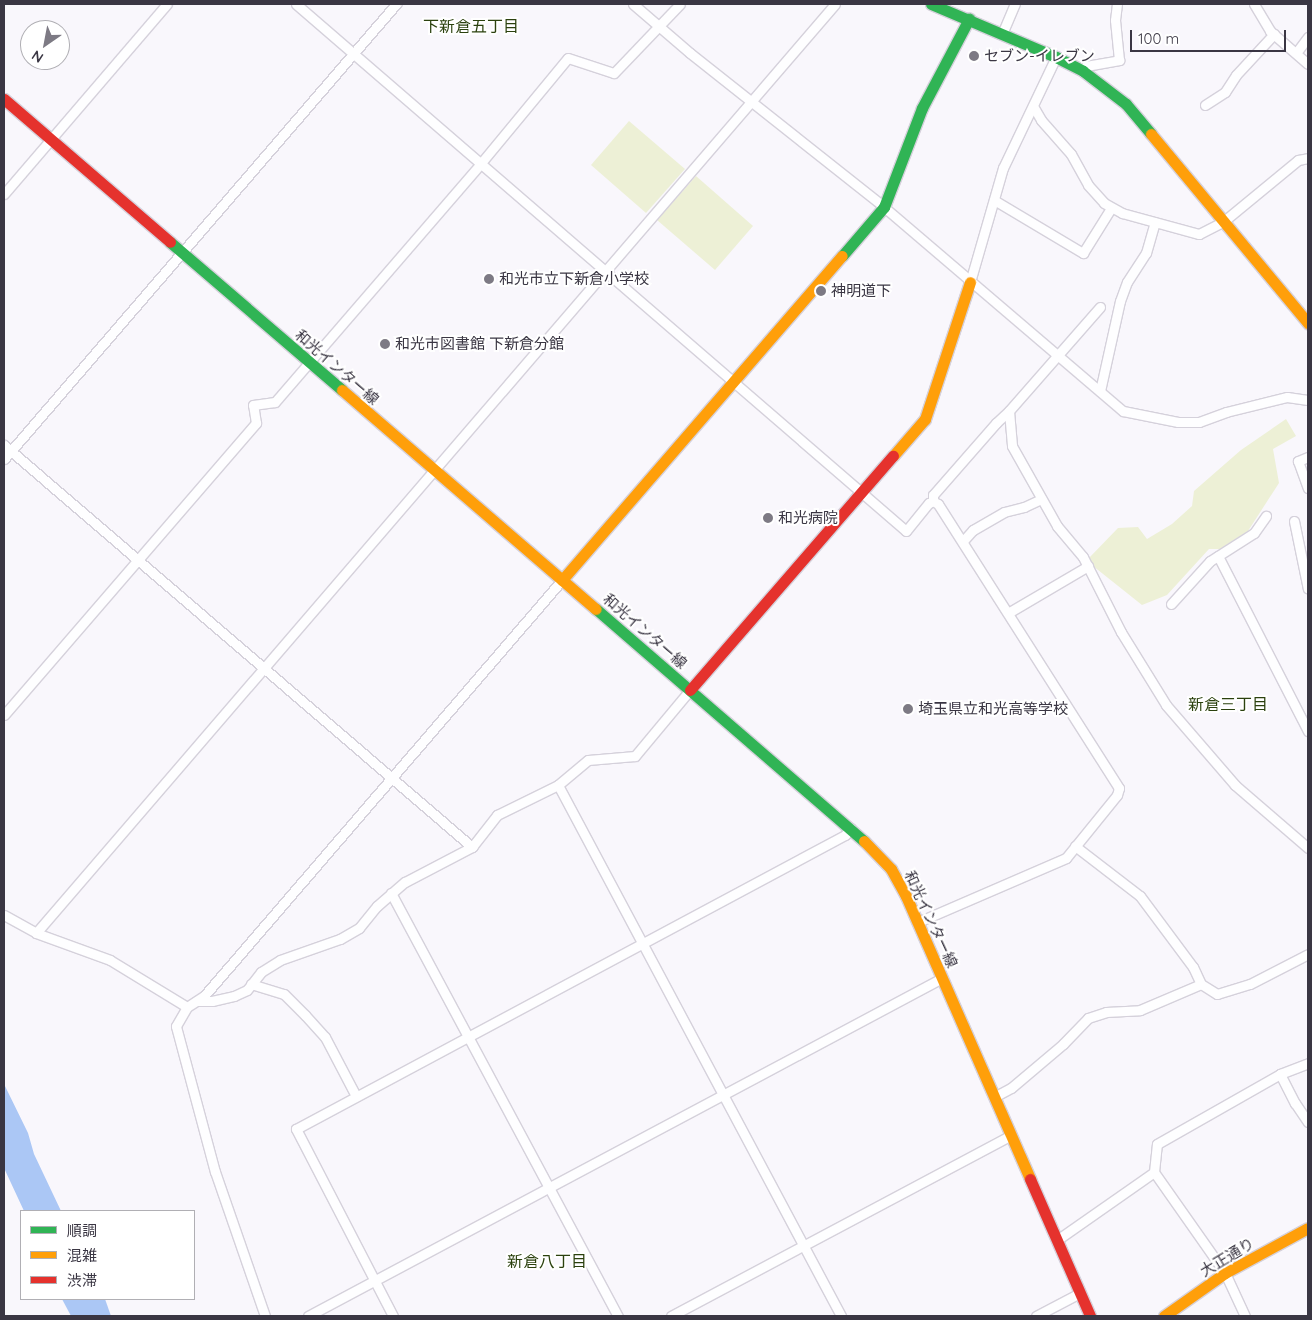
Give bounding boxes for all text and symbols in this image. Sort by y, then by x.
district label: 下新倉五丁目 [423,16,519,36]
north arrow [20,20,70,70]
scale bar [1132,20,1288,52]
text: 100 m [1138,29,1179,48]
text: N [28,46,47,67]
place label: セブン-イレブン [984,47,1095,65]
marker: セブン-イレブン [968,50,980,62]
place label: 和光市立下新倉小学校 [499,270,649,288]
marker: 和光市立下新倉小学校 [483,273,495,285]
place label: 神明道下 [831,282,891,300]
marker: 神明道下 [815,285,827,297]
street label: 和光インター線 [291,326,383,408]
place label: 和光市図書館 下新倉分館 [395,335,564,353]
marker: 和光市図書館 下新倉分館 [379,338,391,350]
place label: 和光病院 [778,509,838,527]
marker: 和光病院 [762,512,774,524]
street label: 和光インター線 [599,590,691,672]
district label: 新倉三丁目 [1188,694,1268,714]
place label: 埼玉県立和光高等学校 [918,700,1068,718]
marker: 埼玉県立和光高等学校 [902,703,914,715]
street label: 和光インター線 [901,868,961,970]
legend [20,1210,195,1300]
text: 順調 [67,1221,97,1240]
street label: 大正通り [1197,1234,1257,1280]
text: 混雑 [67,1246,97,1265]
district label: 新倉八丁目 [507,1251,587,1271]
text: 渋滞 [67,1271,97,1290]

